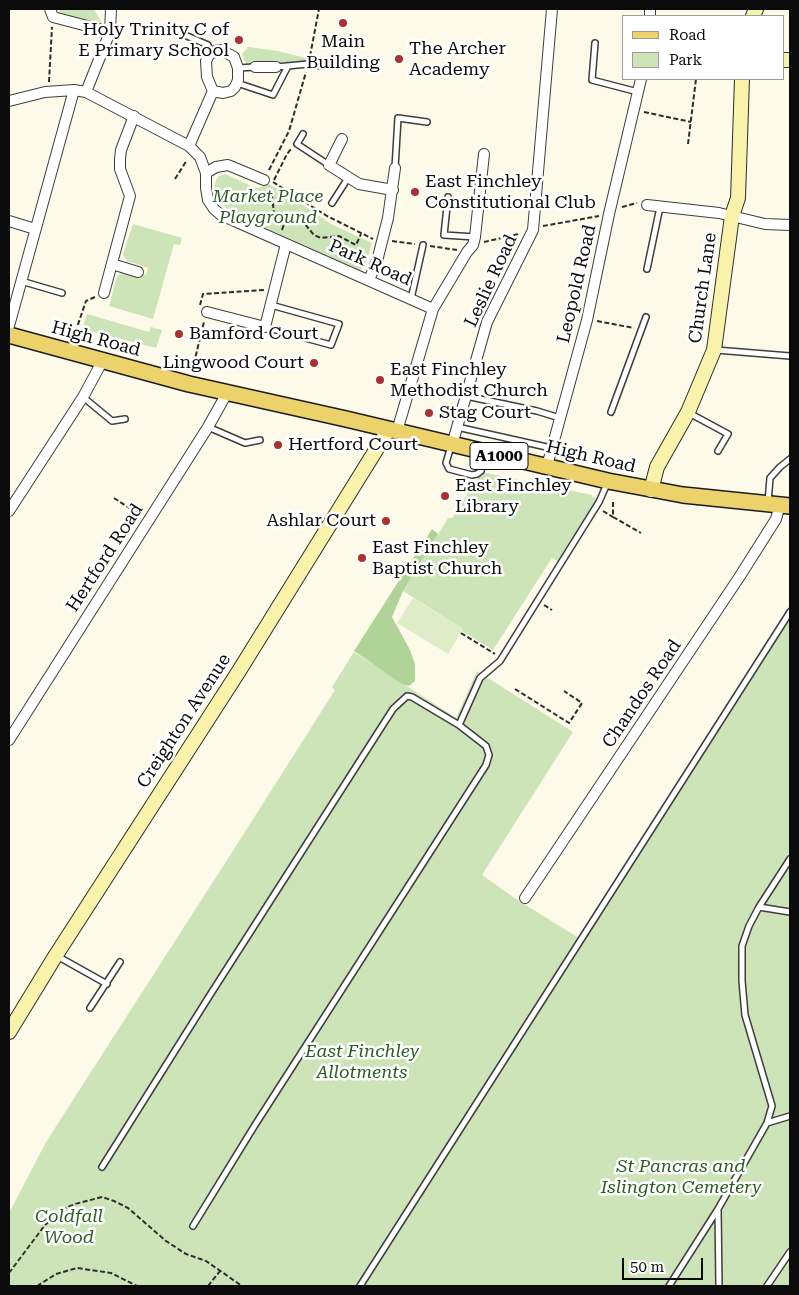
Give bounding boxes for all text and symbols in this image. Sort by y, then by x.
legend [622,15,784,80]
marker: Main Building [337,17,349,29]
place label: Holy Trinity C of E Primary School [78,19,229,62]
text: Road [669,26,706,44]
place label: Main Building [306,31,380,74]
marker: Holy Trinity C of E Primary School [233,34,245,46]
place label: The Archer Academy [409,38,506,80]
text: Park [669,51,702,69]
marker: The Archer Academy [393,53,405,65]
place label: East Finchley Constitutional Club [425,171,596,213]
park label: Market Place Playground [213,186,323,228]
marker: East Finchley Constitutional Club [409,186,421,198]
street label: Leopold Road [553,223,601,345]
street label: Leslie Road [460,231,522,331]
street label: Church Lane [685,231,721,345]
street label: Park Road [325,235,415,291]
street label: High Road [49,317,143,361]
place label: Bamford Court [189,323,318,345]
marker: Bamford Court [173,328,185,340]
place label: Lingwood Court [163,352,304,374]
marker: Lingwood Court [308,357,320,369]
place label: East Finchley Methodist Church [390,359,548,402]
marker: East Finchley Methodist Church [374,374,386,386]
place label: Stag Court [439,402,531,424]
marker: Stag Court [423,407,435,419]
place label: Hertford Court [288,434,418,456]
street label: High Road [544,436,638,478]
marker: Hertford Court [272,439,284,451]
road number: A1000 [470,442,528,470]
place label: East Finchley Library [455,475,572,518]
marker: East Finchley Library [439,490,451,502]
street label: Hertford Road [62,500,148,616]
place label: Ashlar Court [266,510,376,532]
marker: Ashlar Court [380,515,392,527]
place label: East Finchley Baptist Church [372,537,502,580]
marker: East Finchley Baptist Church [356,552,368,564]
street label: Chandos Road [598,636,686,752]
street label: Creighton Avenue [132,650,236,792]
park label: East Finchley Allotments [305,1041,419,1084]
park label: St Pancras and Islington Cemetery [601,1156,761,1198]
park label: Coldfall Wood [35,1206,103,1248]
scale bar [624,1248,705,1280]
text: 50 m [630,1258,664,1276]

